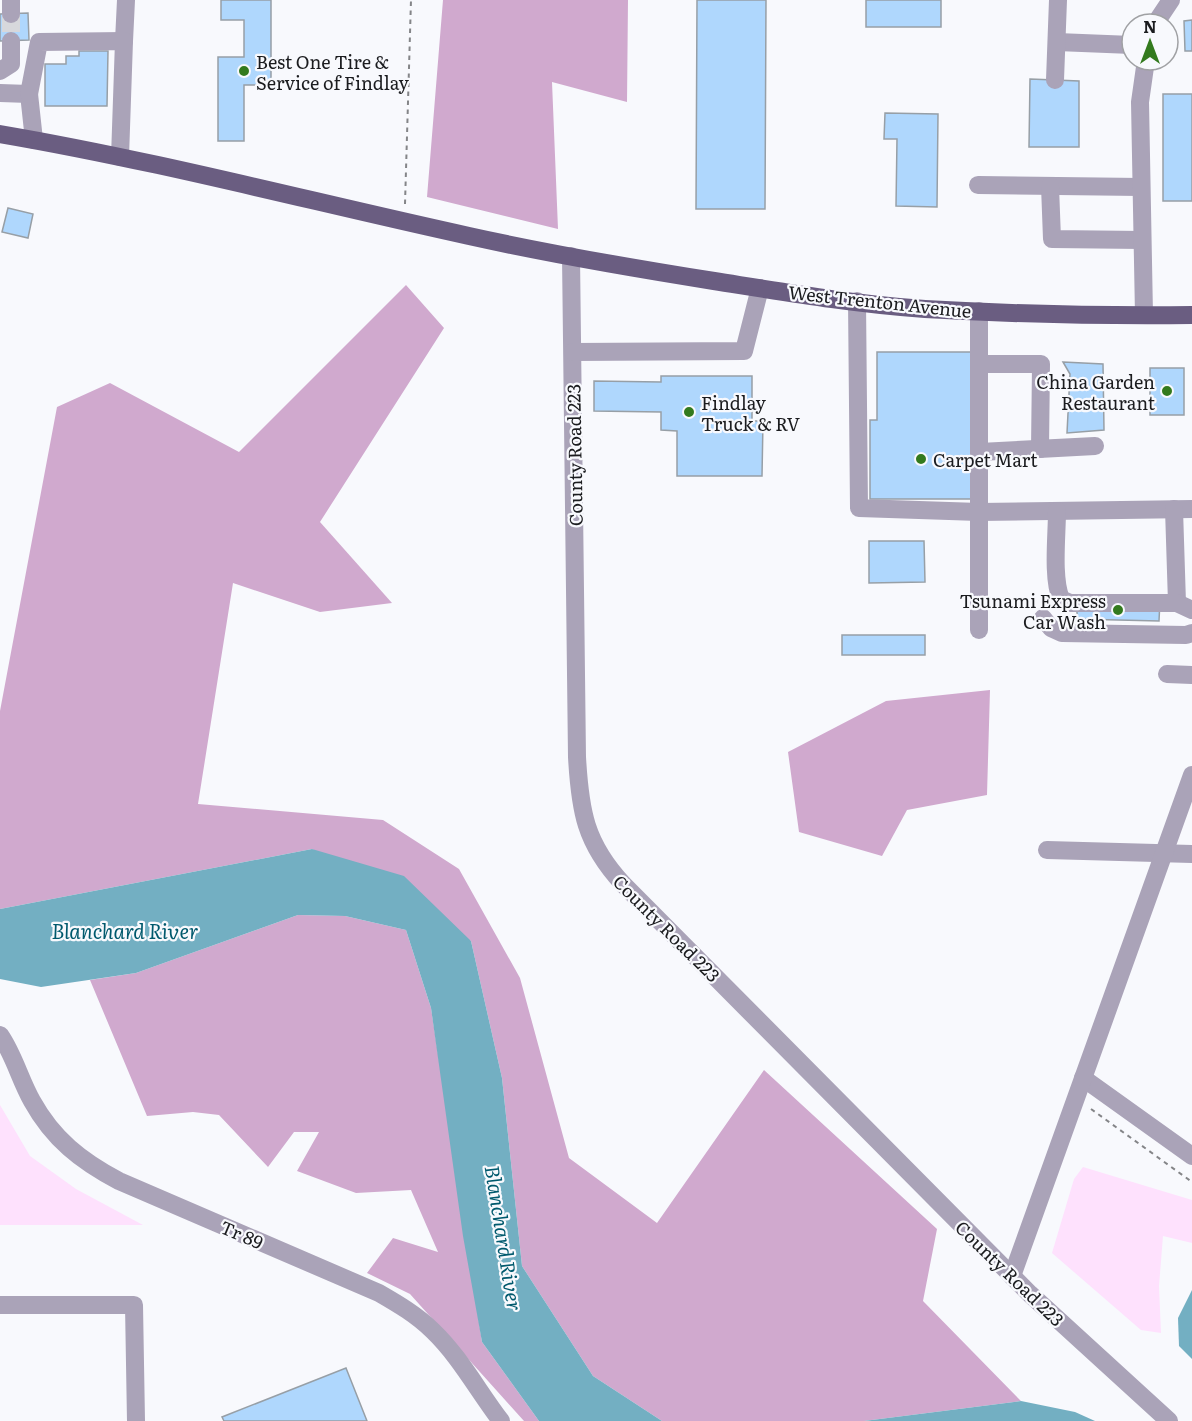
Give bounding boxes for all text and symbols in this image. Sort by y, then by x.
north arrow [1120,12,1180,72]
text: N [1143,14,1157,38]
place label: Best One Tire & Service of Findlay [256,48,410,96]
marker: Best One Tire & Service of Findlay [237,64,251,78]
street label: West Trenton Avenue [787,278,973,324]
place label: China Garden Restaurant [1036,368,1156,416]
street label: County Road 223 [559,384,589,526]
marker: China Garden Restaurant [1160,384,1174,398]
place label: Findlay Truck & RV [701,389,800,437]
marker: Findlay Truck & RV [682,405,696,419]
place label: Carpet Mart [933,446,1038,473]
marker: Carpet Mart [914,452,928,466]
place label: Tsunami Express Car Wash [959,587,1106,635]
marker: Tsunami Express Car Wash [1111,603,1125,617]
street label: County Road 223 [607,868,727,988]
water label: Blanchard River [52,915,198,945]
water label: Blanchard River [479,1163,531,1313]
street label: Tr 89 [216,1213,268,1255]
street label: County Road 223 [949,1214,1071,1332]

